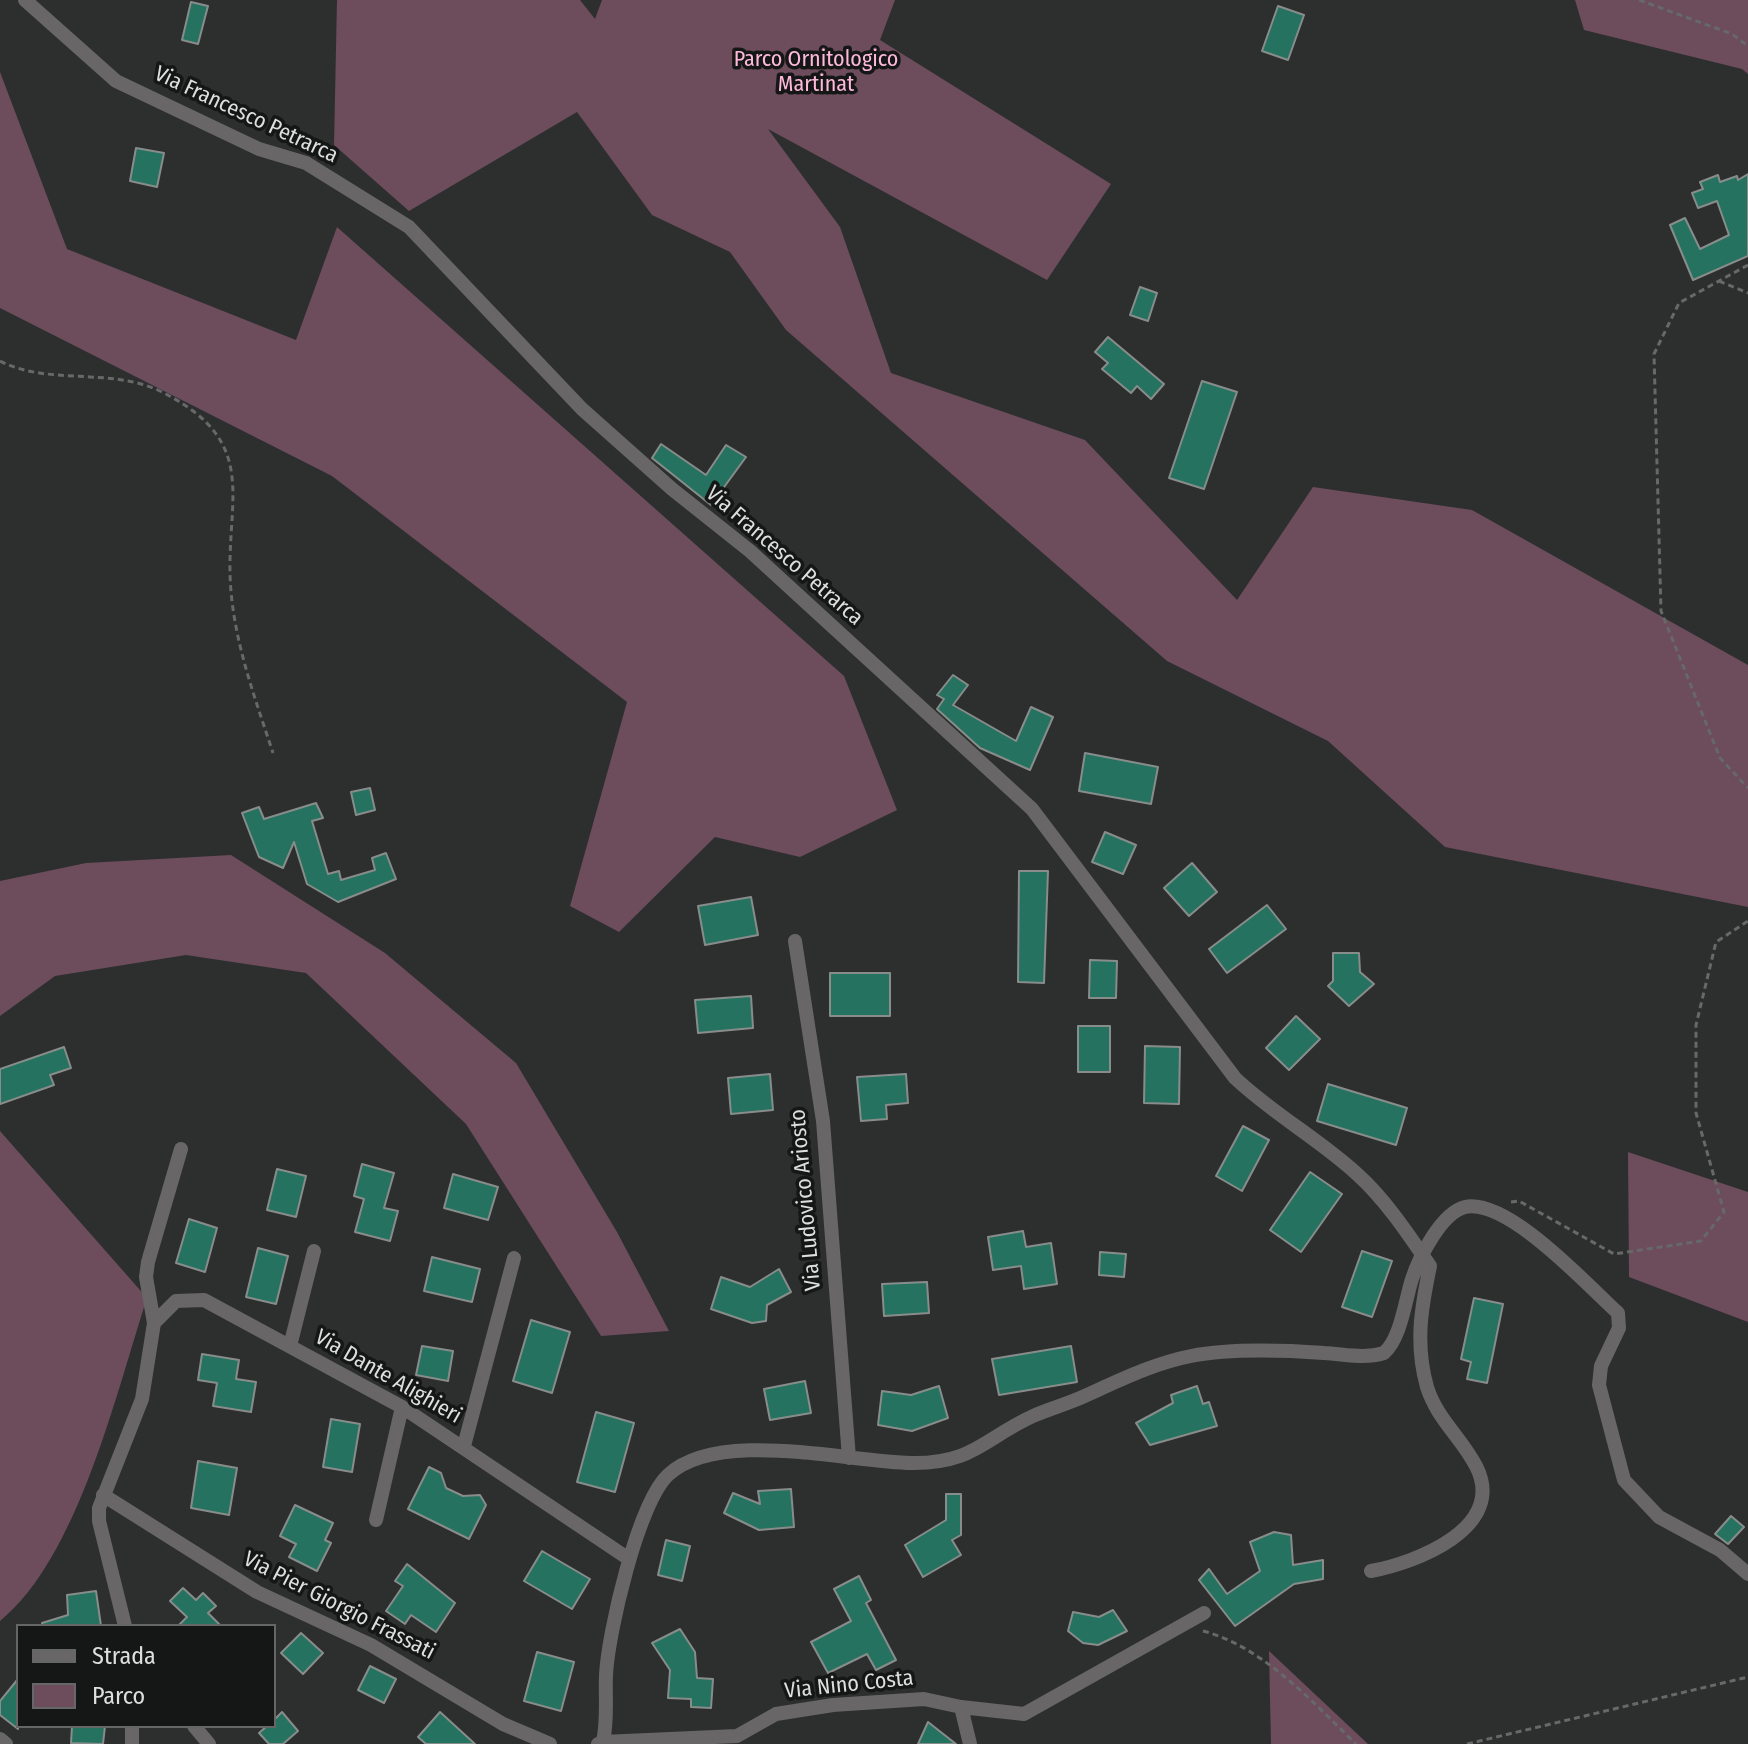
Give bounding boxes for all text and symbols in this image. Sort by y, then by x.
park label: Parco Ornitologico Martinat [734,47,898,98]
street label: Via Francesco Petrarca [150,61,342,169]
street label: Via Francesco Petrarca [700,481,868,631]
street label: Via Ludovico Ariosto [785,1108,827,1292]
street label: Via Dante Alighieri [310,1324,466,1430]
street label: Via Pier Giorgio Frassati [239,1546,439,1666]
legend [16,1624,276,1728]
text: Strada [92,1642,156,1670]
street label: Via Nino Costa [783,1665,915,1705]
text: Parco [92,1682,145,1710]

